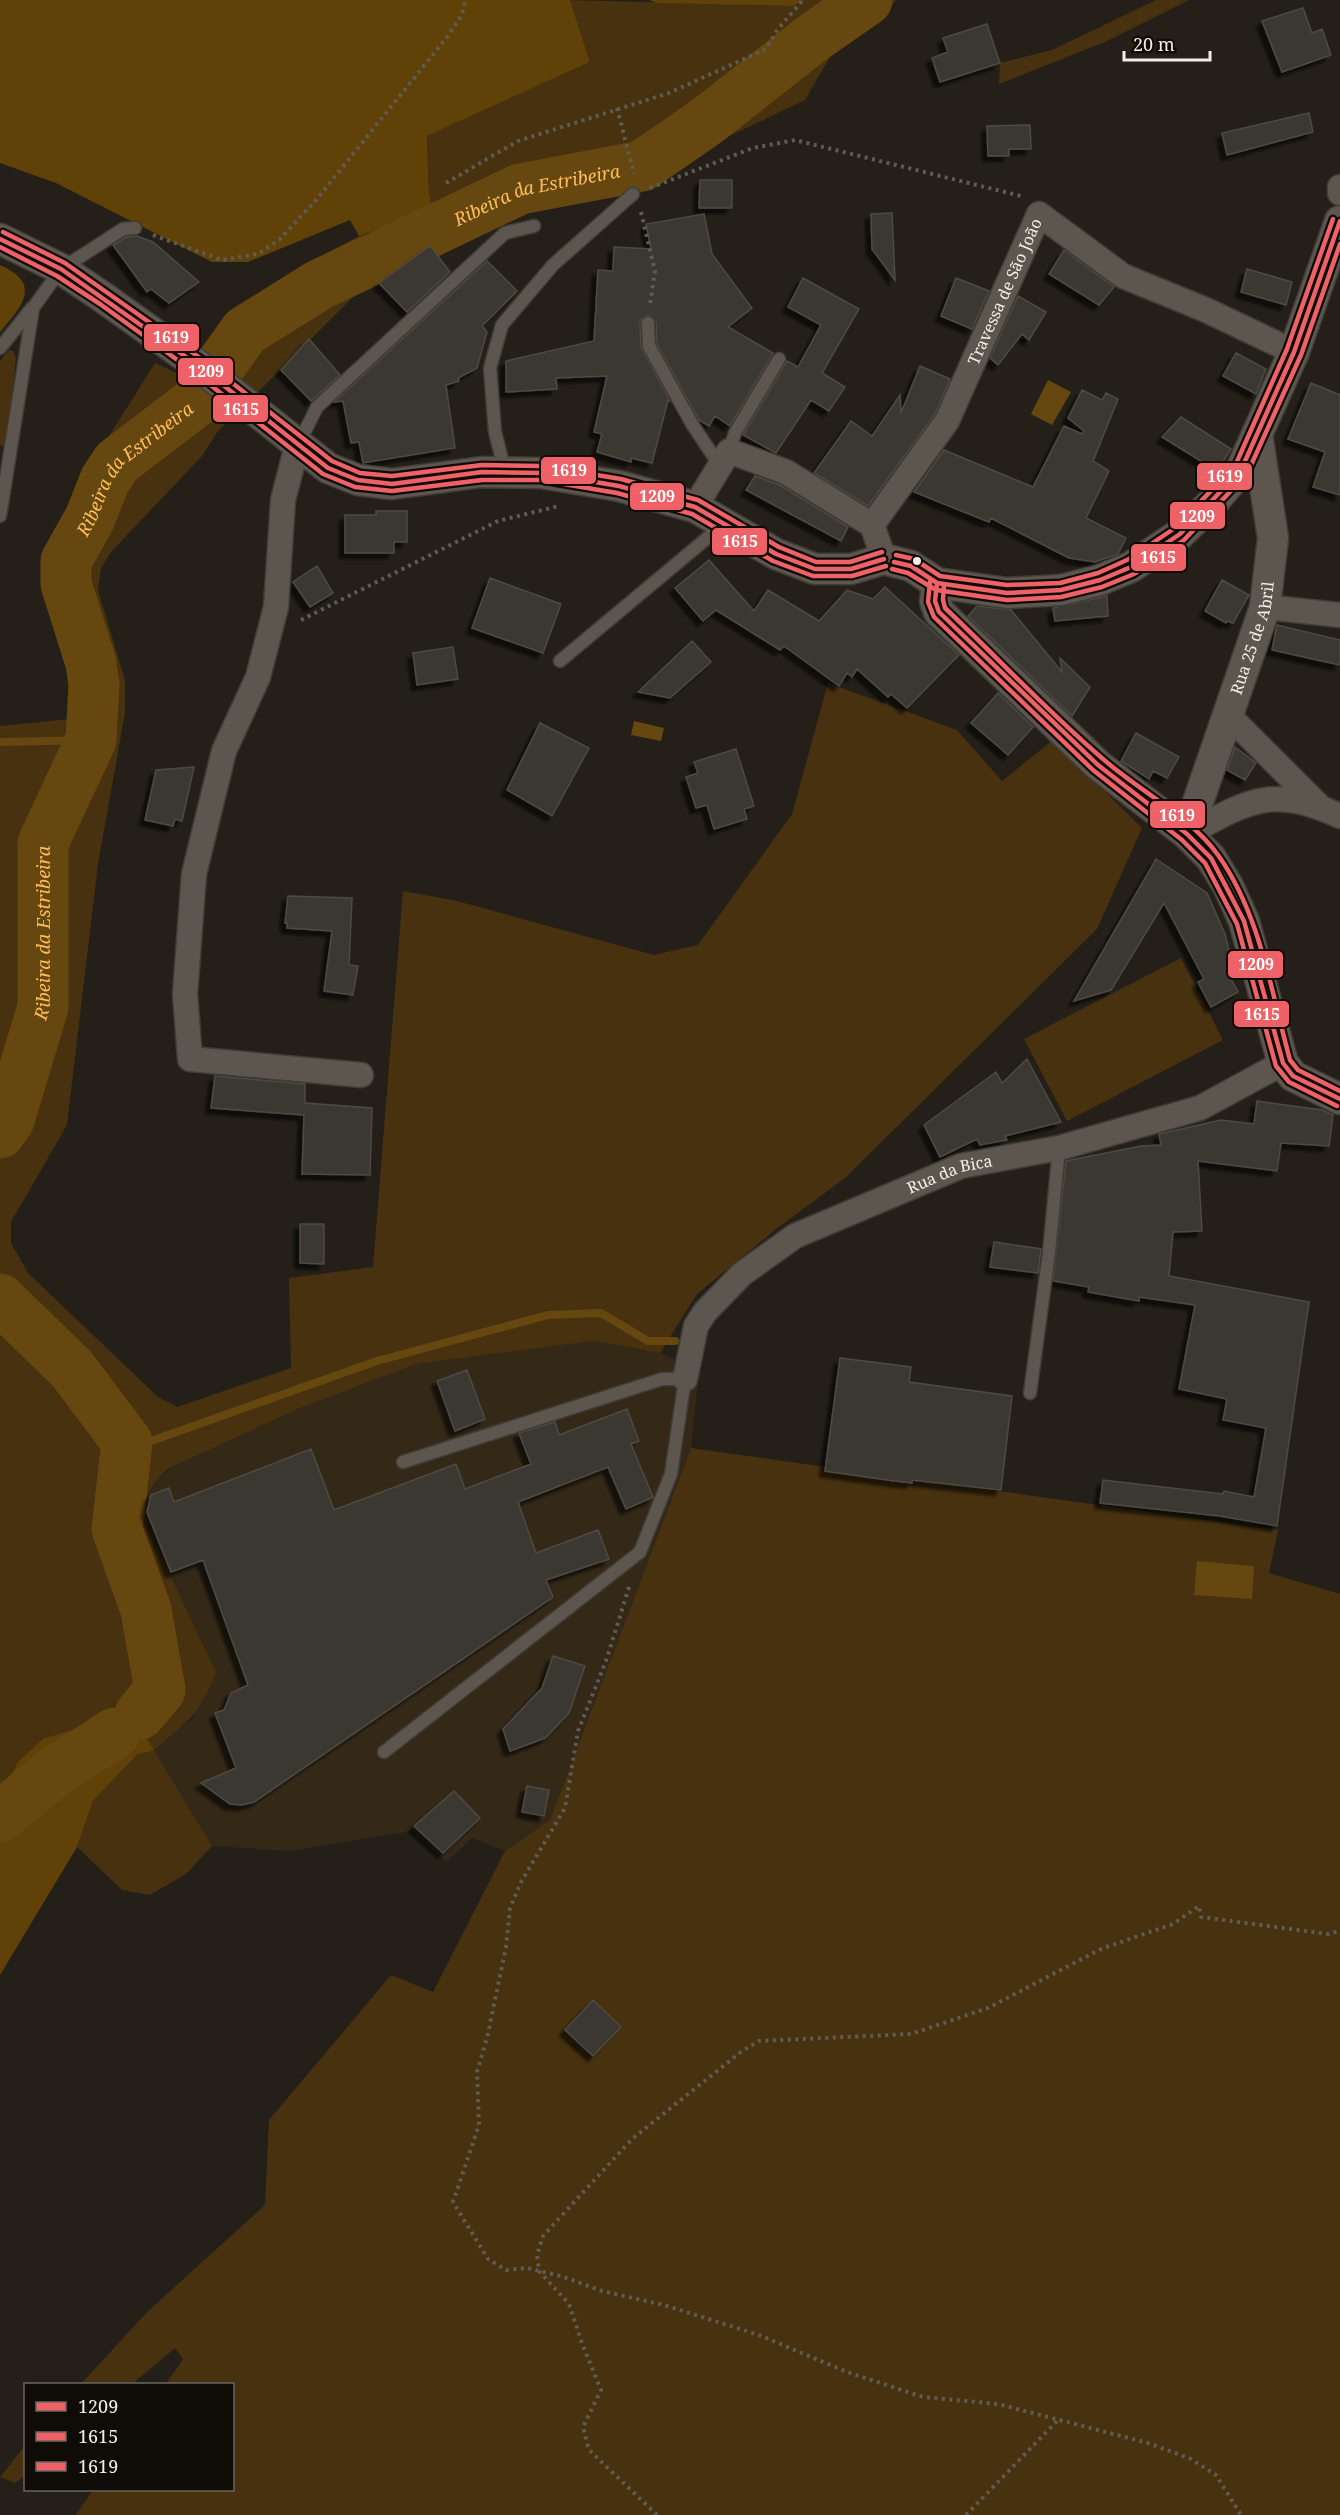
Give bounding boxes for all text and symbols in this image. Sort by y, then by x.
scale bar [1124,24,1210,62]
text: 20 m [1133,32,1175,56]
water label: Ribeira da Estribeira [449,158,622,231]
street label: Travessa de São João [962,215,1047,368]
line badge: 1619 [143,323,200,352]
text: 1619 [153,326,189,348]
line badge: 1209 [177,357,234,386]
text: 1209 [188,360,224,382]
line badge: 1615 [212,394,269,423]
water label: Ribeira da Estribeira [70,396,198,541]
text: 1615 [223,398,259,420]
line badge: 1619 [540,456,597,485]
text: 1619 [551,459,587,481]
line badge: 1619 [1196,462,1253,491]
text: 1619 [1207,465,1243,487]
line badge: 1209 [629,482,685,511]
text: 1209 [639,485,675,507]
line badge: 1209 [1169,501,1226,530]
text: 1209 [1179,505,1215,527]
line badge: 1615 [711,527,768,556]
text: 1615 [722,530,758,552]
line badge: 1615 [1130,543,1187,572]
text: 1615 [1140,546,1176,568]
unlabelled marker [911,555,923,567]
street label: Rua 25 de Abril [1225,580,1279,697]
line badge: 1619 [1149,800,1206,829]
text: 1619 [1159,804,1195,826]
water label: Ribeira da Estribeira [28,845,55,1024]
line badge: 1209 [1227,950,1284,979]
text: 1209 [1238,953,1274,975]
line badge: 1615 [1233,1000,1290,1028]
text: 1615 [1244,1003,1280,1025]
street label: Rua da Bica [903,1149,994,1199]
legend [24,2383,234,2491]
text: 1209 [78,2394,118,2418]
text: 1615 [78,2424,118,2448]
text: 1619 [78,2454,118,2478]

